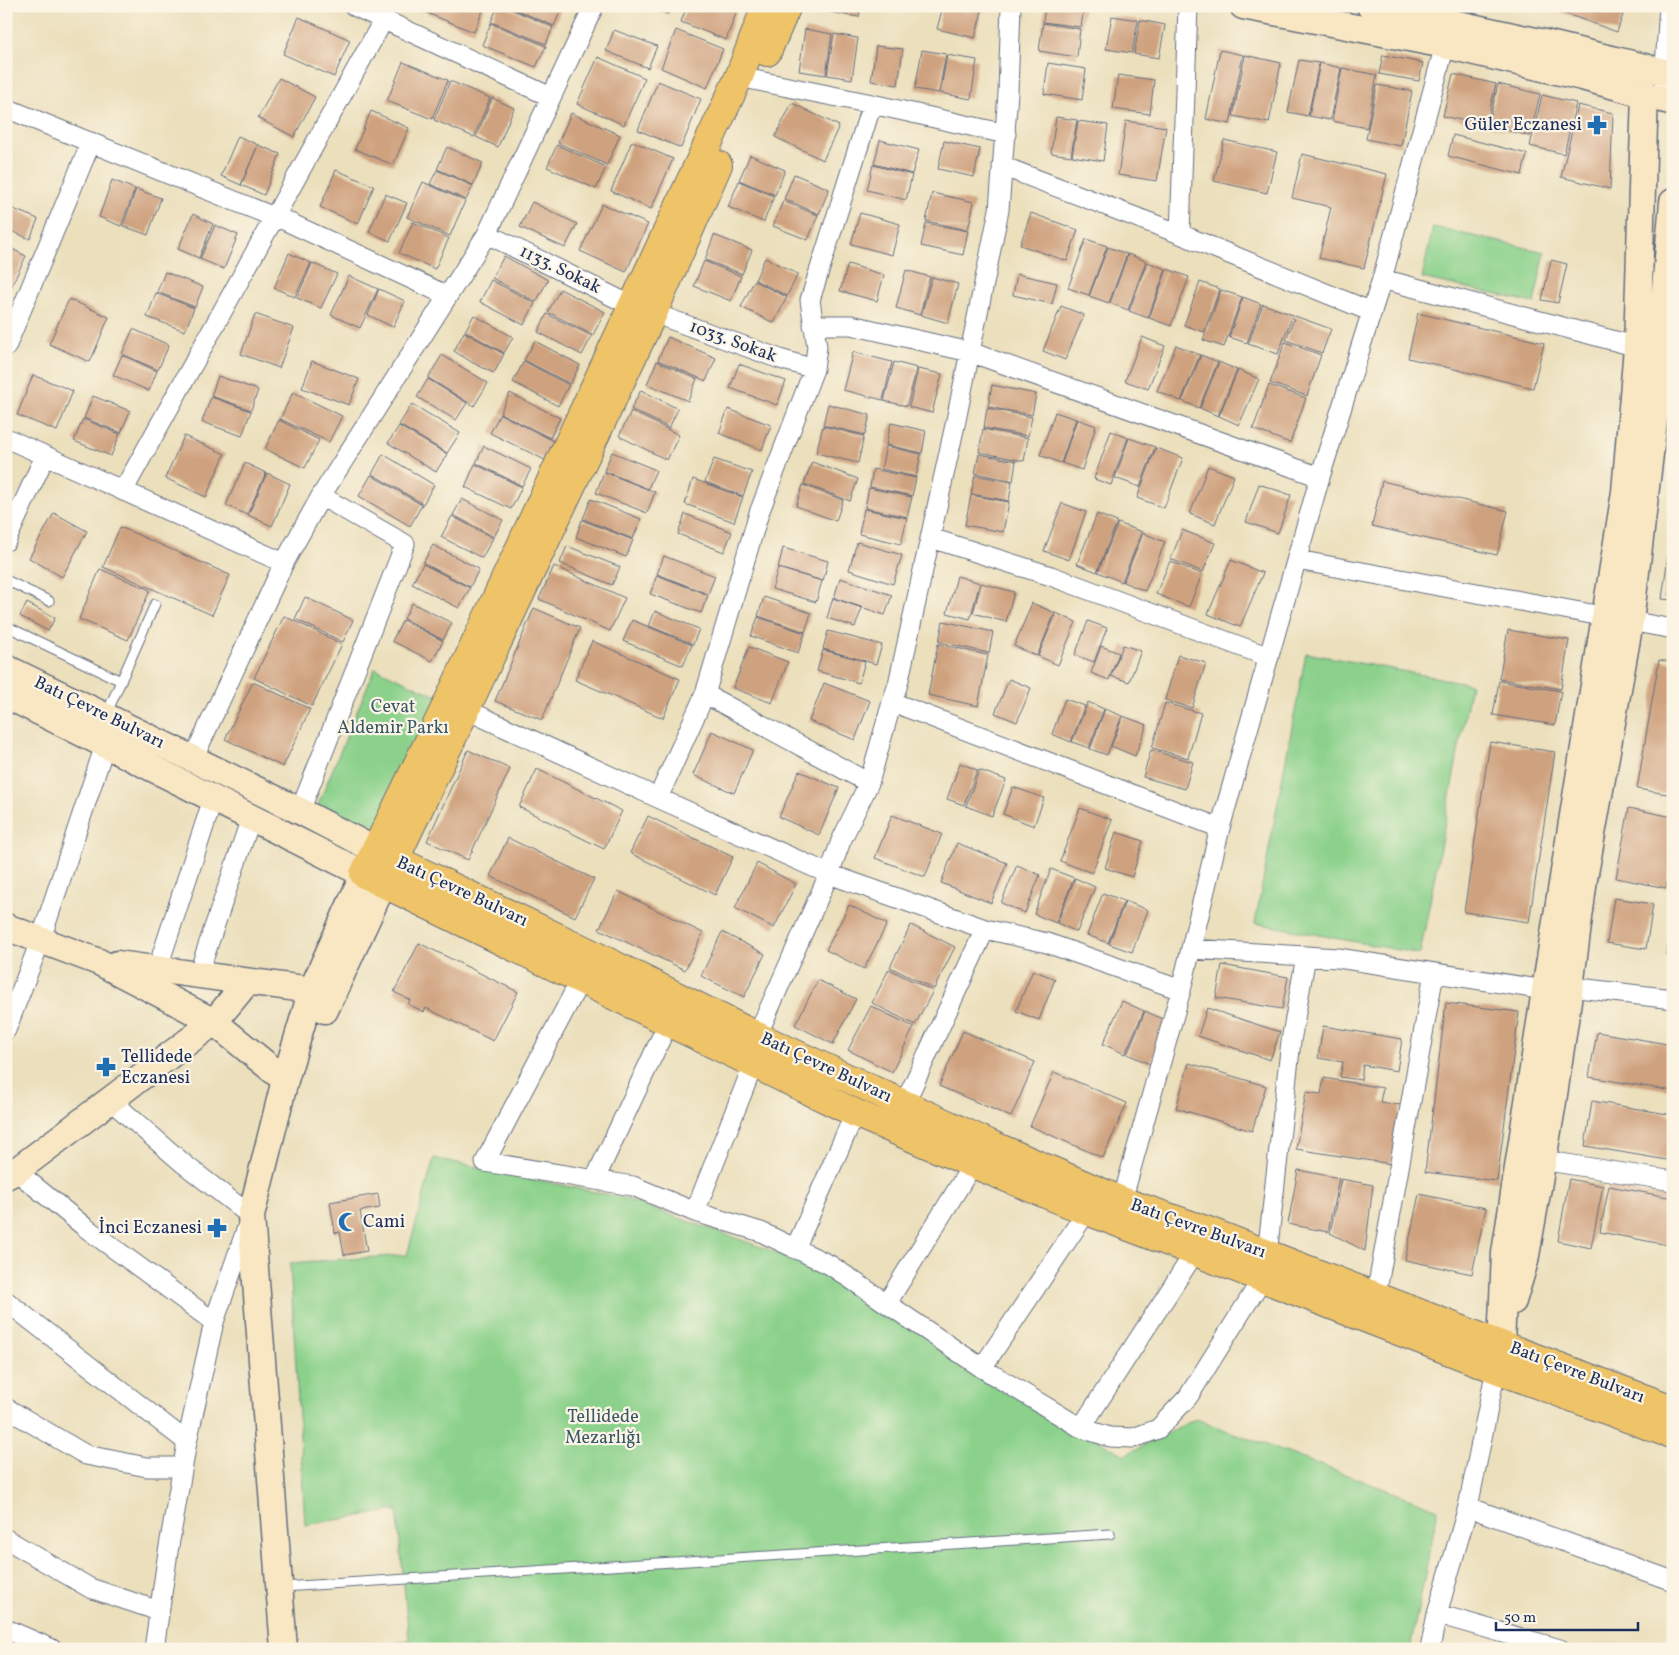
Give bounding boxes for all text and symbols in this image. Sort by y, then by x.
place label: Güler Eczanesi [1464,113,1582,138]
pharmacy icon: Güler Eczanesi [1586,114,1608,136]
street label: 1133. Sokak [515,239,605,301]
street label: 1033. Sokak [686,315,780,369]
street label: Batı Çevre Bulvarı [29,670,169,756]
park label: Cevat Aldemir Parkı [337,695,449,741]
street label: Batı Çevre Bulvarı [392,851,532,933]
street label: Batı Çevre Bulvarı [756,1027,896,1109]
place label: Tellidede Eczanesi [121,1045,192,1091]
pharmacy icon: Tellidede Eczanesi [95,1056,117,1078]
street label: Batı Çevre Bulvarı [1127,1193,1269,1265]
place label: Cami [363,1210,405,1235]
mosque icon: Cami [337,1211,359,1233]
place label: İnci Eczanesi [99,1216,202,1241]
pharmacy icon: İnci Eczanesi [206,1217,228,1239]
street label: Batı Çevre Bulvarı [1506,1336,1648,1410]
park label: Tellidede Mezarlığı [565,1405,641,1451]
scale bar [1496,1600,1639,1632]
text: 50 m [1504,1608,1536,1629]

